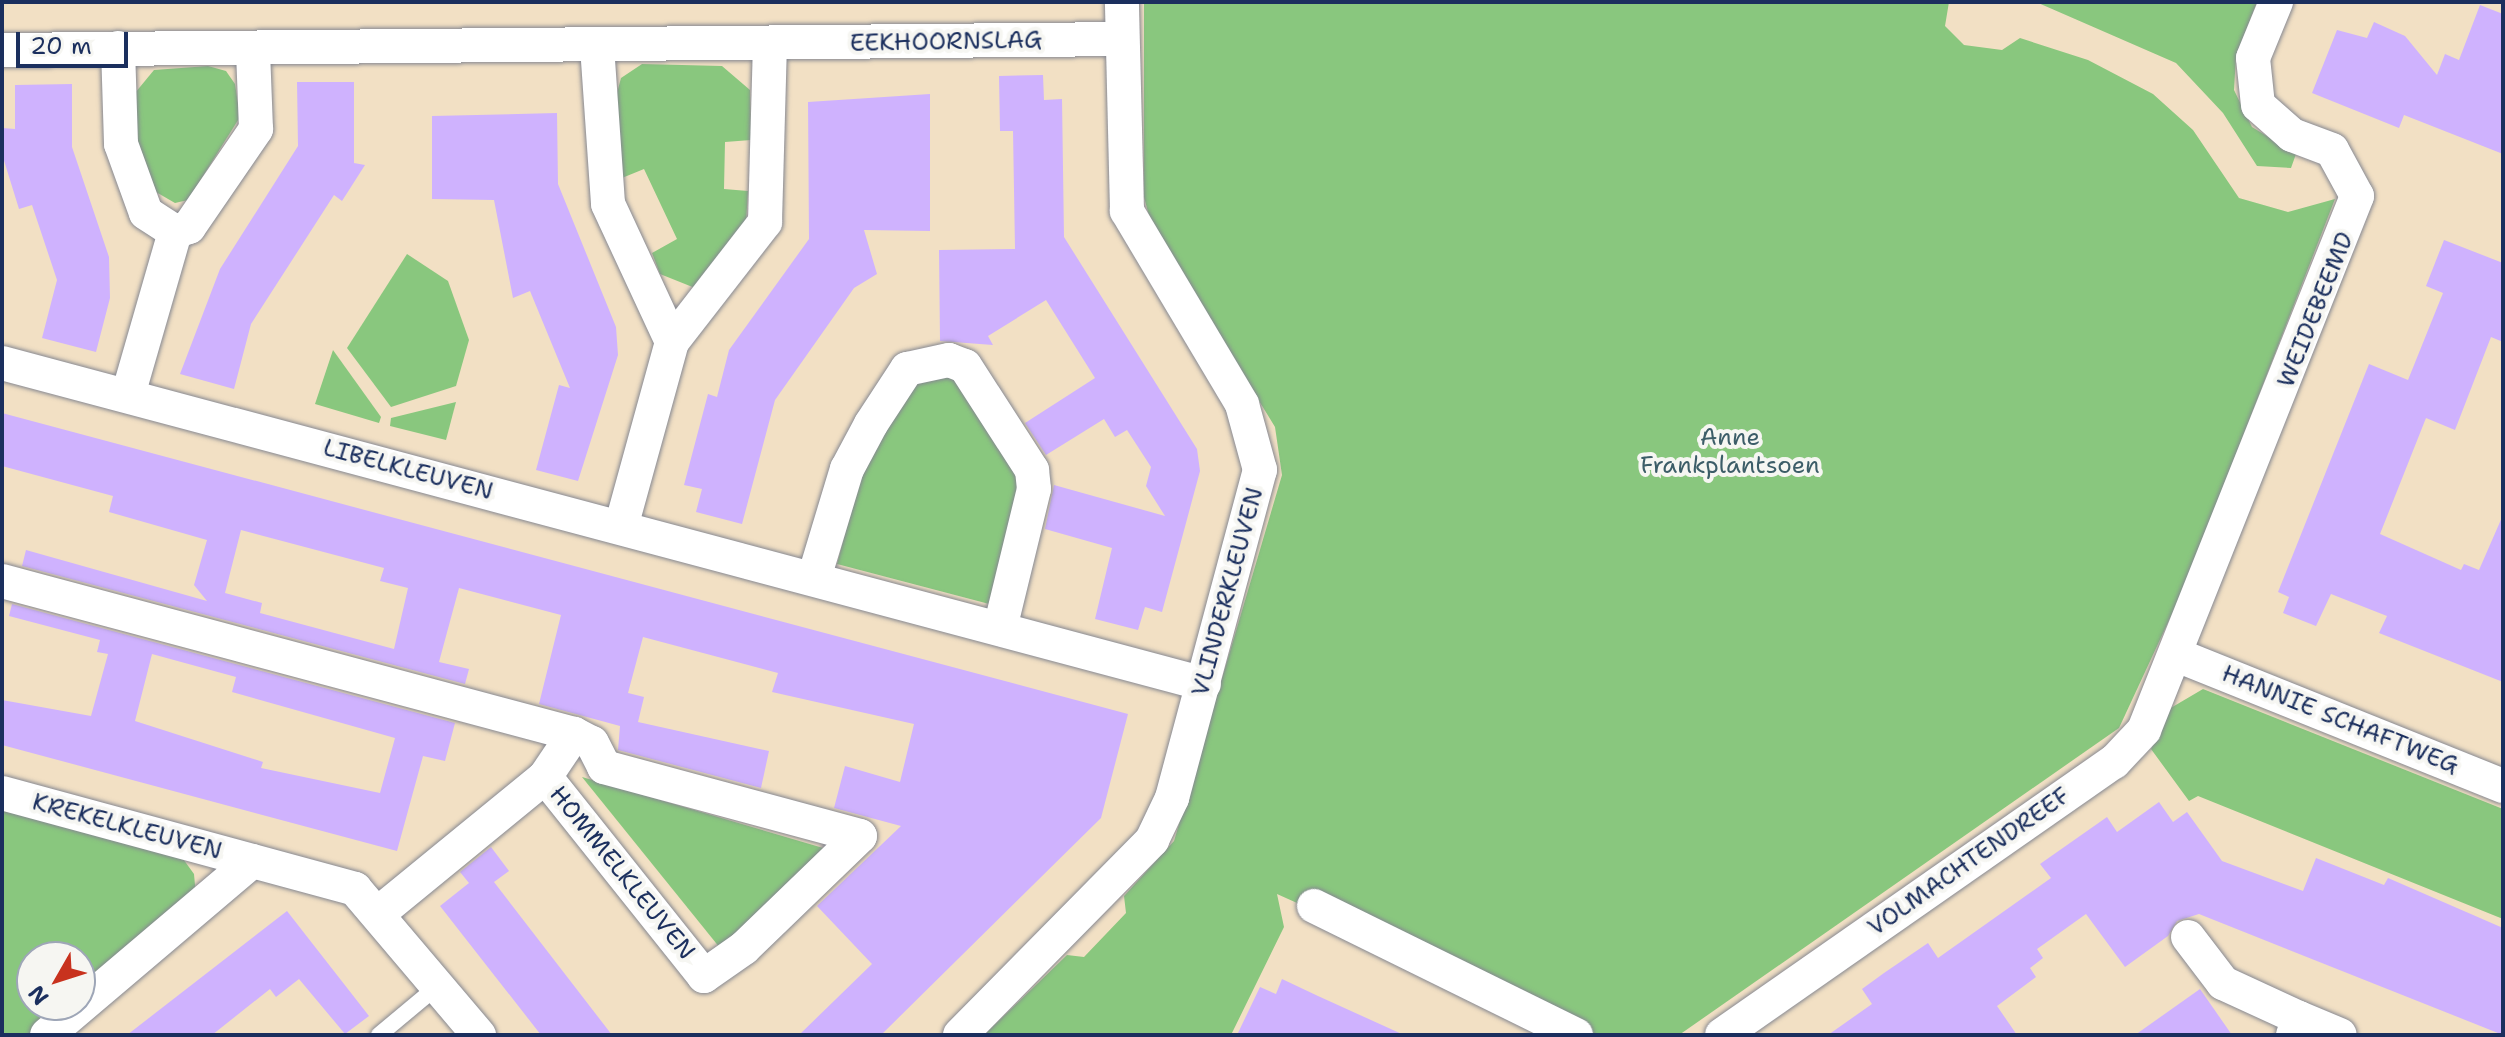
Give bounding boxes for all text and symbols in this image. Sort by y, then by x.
scale bar [20,16,132,66]
street label: EEKHOORNSLAG [850,26,1042,58]
text: 20 m [30,30,92,62]
street label: WEIDEBEEMD [2272,228,2360,392]
park label: Anne Frankplantsoen [1640,424,1820,480]
street label: LIBELKLEUVEN [320,434,496,506]
street label: VLINDERKLEUVEN [1186,484,1270,700]
street label: HANNIE SCHAFTWEG [2218,659,2462,781]
street label: HOMMELKLEUVEN [543,780,701,966]
street label: VOLMACHTENDREEF [1863,781,2075,943]
street label: KREKELKLEUVEN [29,788,225,866]
north arrow [16,941,96,1021]
text: N [22,979,55,1011]

